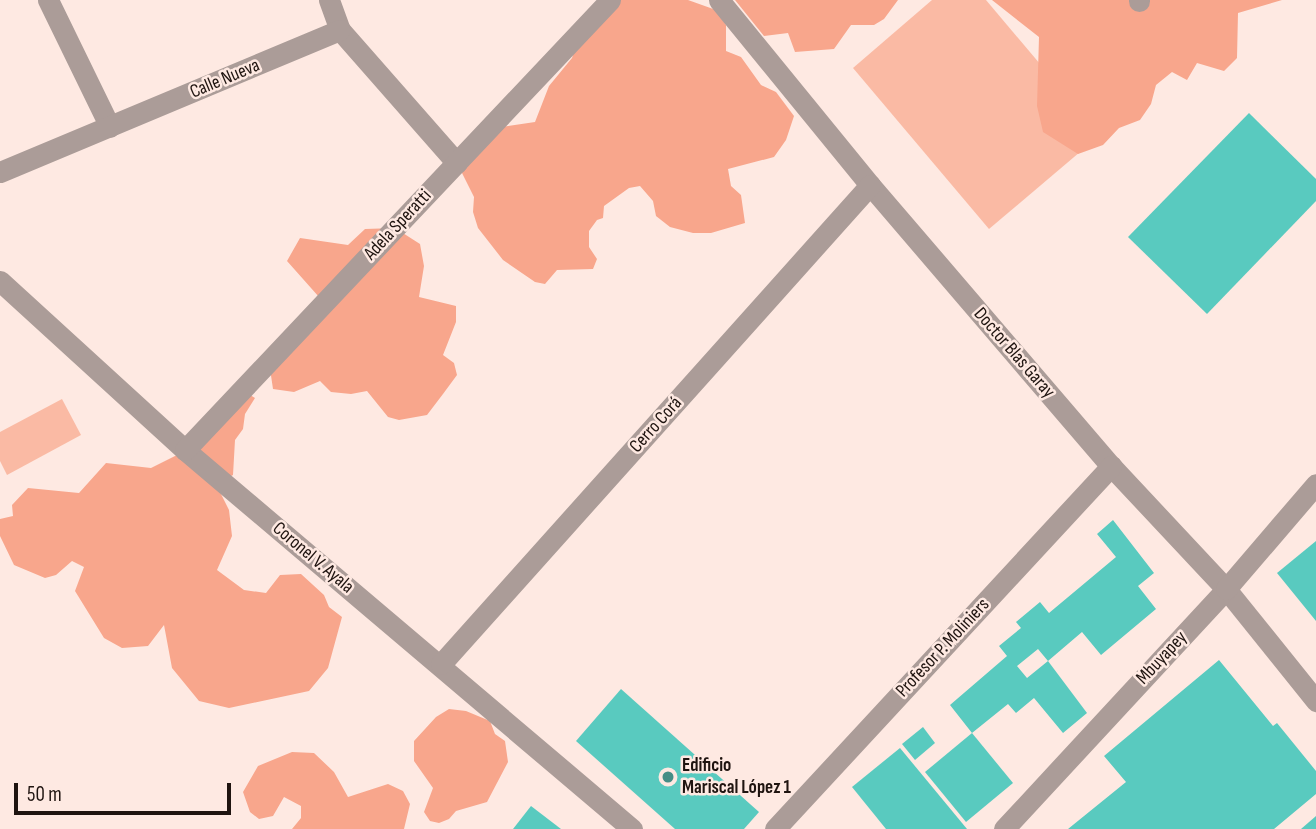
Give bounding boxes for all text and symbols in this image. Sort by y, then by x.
street label: Calle Nueva [187,54,263,104]
street label: Adela Speratti [359,185,437,265]
street label: Doctor Blas Garay [969,303,1059,403]
street label: Cerro Corá [625,392,687,458]
street label: Coronel V. Ayala [268,517,358,599]
street label: Profesor P. Moliniers [891,594,995,702]
street label: Mbuyapey [1132,627,1192,689]
place label: Edificio Mariscal López 1 [682,755,791,799]
marker: Edificio Mariscal López 1 [660,769,676,785]
scale bar [18,770,234,814]
text: 50 m [27,782,62,807]

